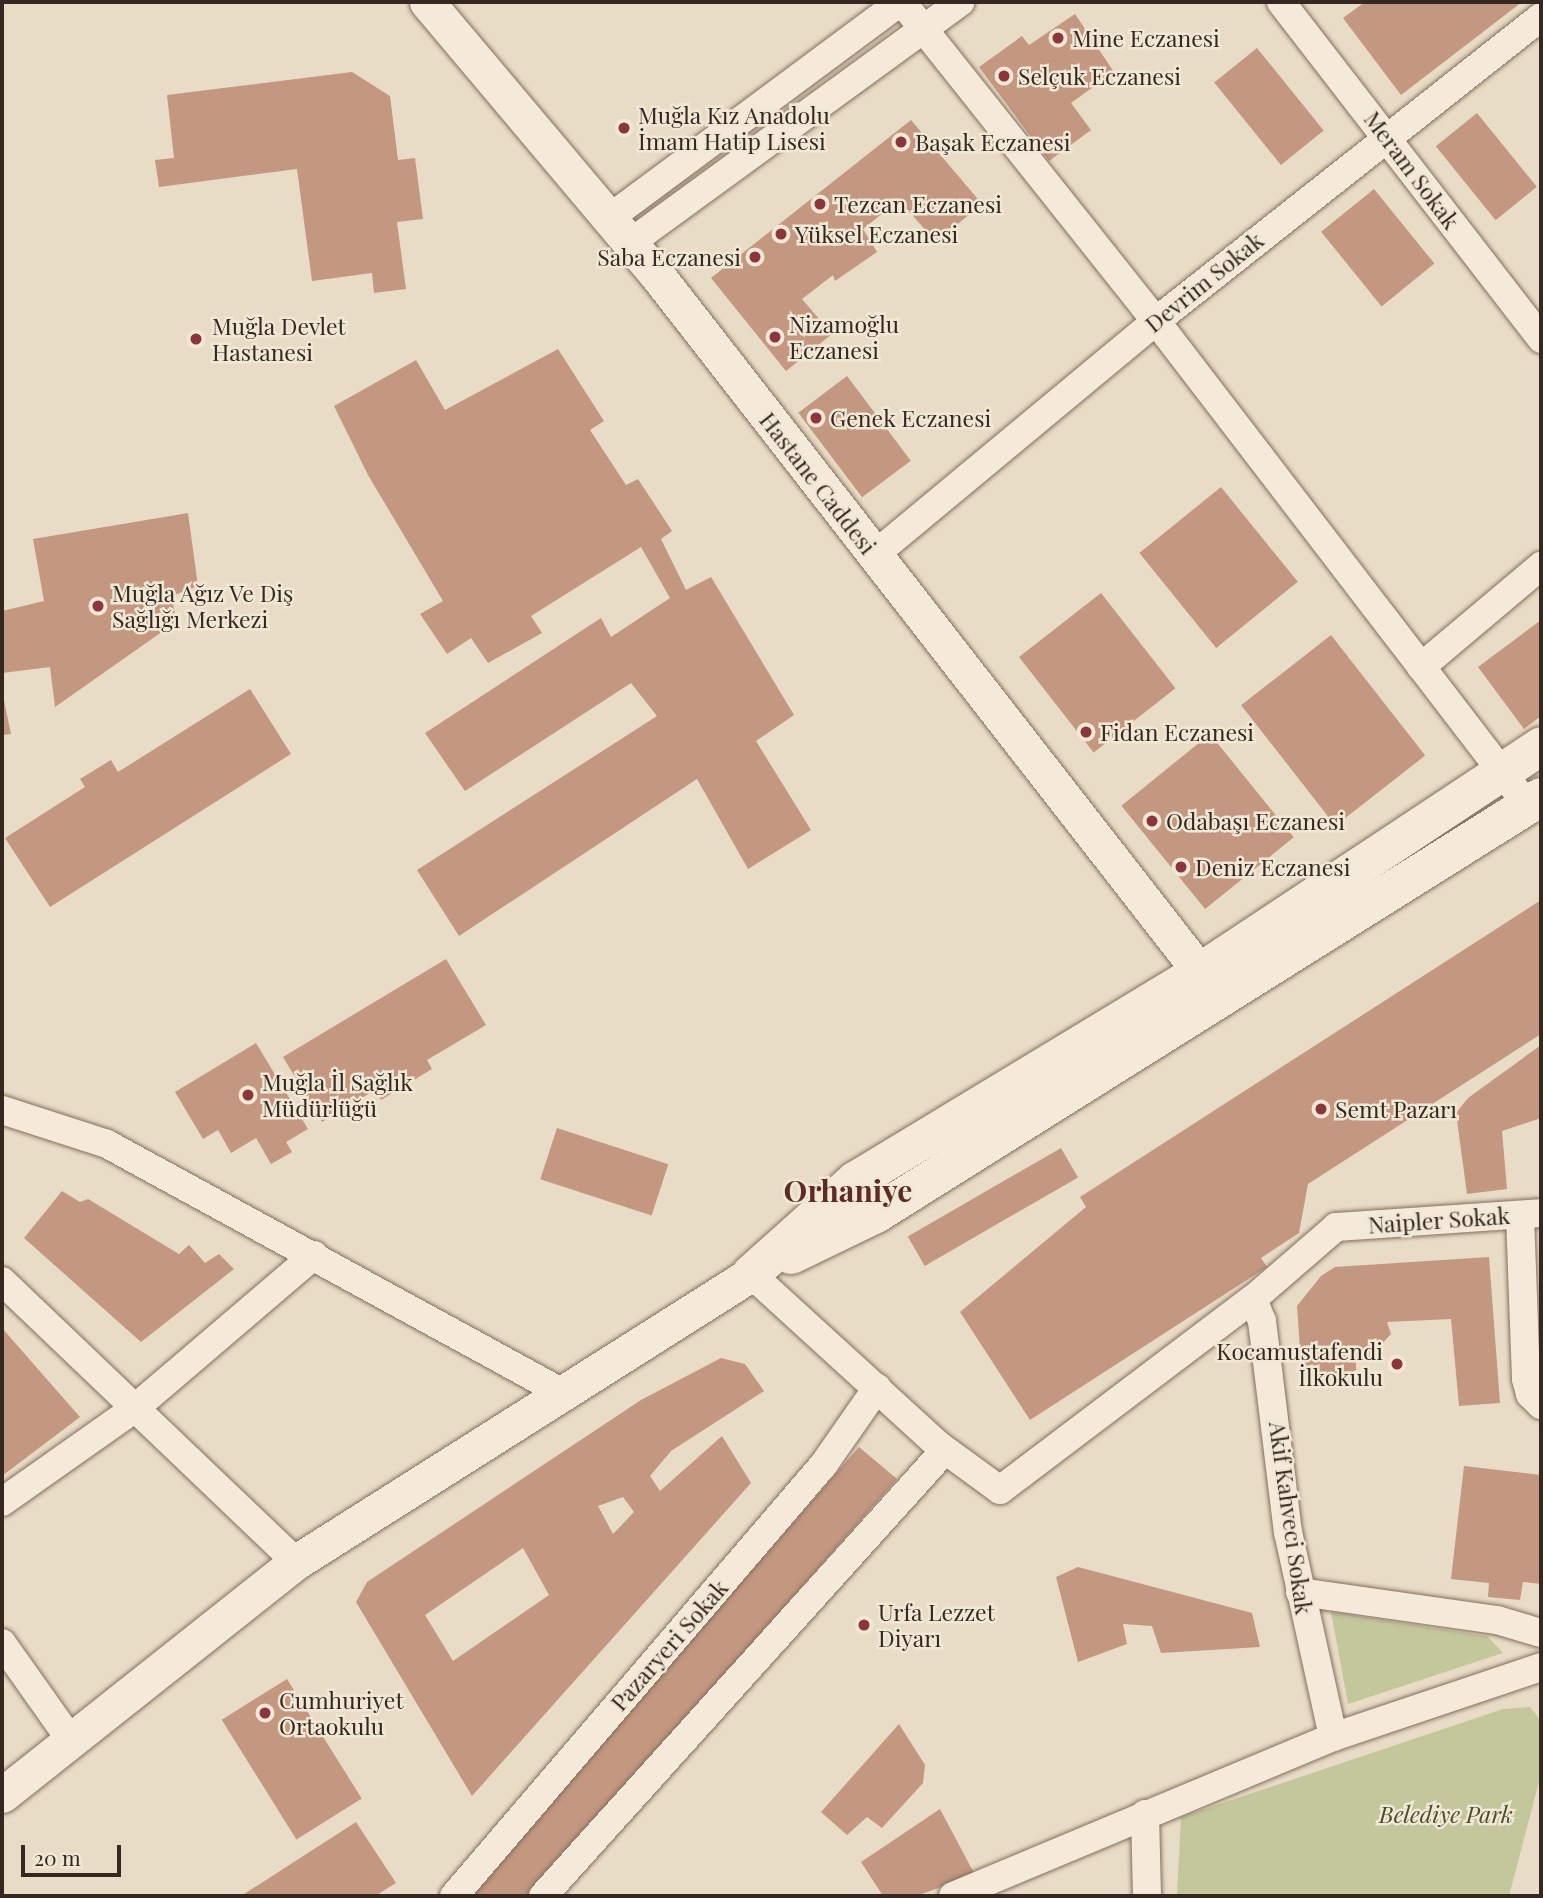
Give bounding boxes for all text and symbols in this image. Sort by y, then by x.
place label: Mine Eczanesi [1072,24,1220,52]
marker: Mine Eczanesi [1050,30,1066,46]
place label: Selçuk Eczanesi [1018,62,1181,90]
marker: Selçuk Eczanesi [996,68,1012,84]
place label: Muğla Kız Anadolu İmam Hatip Lisesi [638,101,831,155]
street label: Meram Sokak [1359,106,1465,234]
marker: Muğla Kız Anadolu İmam Hatip Lisesi [616,120,632,136]
place label: Başak Eczanesi [915,128,1071,156]
marker: Başak Eczanesi [893,134,909,150]
place label: Tezcan Eczanesi [834,190,1002,218]
marker: Tezcan Eczanesi [812,196,828,212]
place label: Yüksel Eczanesi [795,220,958,248]
marker: Yüksel Eczanesi [773,226,789,242]
street label: Devrim Sokak [1139,226,1269,338]
place label: Saba Eczanesi [597,243,741,271]
marker: Saba Eczanesi [747,249,763,265]
place label: Nizamoğlu Eczanesi [789,310,899,364]
place label: Muğla Devlet Hastanesi [212,312,346,366]
marker: Muğla Devlet Hastanesi [186,329,206,349]
marker: Nizamoğlu Eczanesi [767,329,783,345]
place label: Genek Eczanesi [830,404,992,432]
street label: Hastane Caddesi [754,407,882,559]
marker: Genek Eczanesi [808,410,824,426]
place label: Muğla Ağız Ve Diş Sağlığı Merkezi [112,579,295,633]
marker: Muğla Ağız Ve Diş Sağlığı Merkezi [90,598,106,614]
place label: Fidan Eczanesi [1100,718,1254,746]
marker: Fidan Eczanesi [1078,724,1094,740]
place label: Odabaşı Eczanesi [1166,807,1345,835]
marker: Odabaşı Eczanesi [1144,813,1160,829]
place label: Deniz Eczanesi [1195,853,1350,881]
marker: Deniz Eczanesi [1173,859,1189,875]
place label: Muğla İl Sağlık Müdürlüğü [262,1068,413,1122]
marker: Muğla İl Sağlık Müdürlüğü [240,1087,256,1103]
place label: Semt Pazarı [1335,1095,1457,1123]
marker: Semt Pazarı [1313,1101,1329,1117]
district label: Orhaniye [784,1172,912,1208]
street label: Naipler Sokak [1367,1201,1511,1239]
place label: Kocamustafendi İlkokulu [1216,1337,1383,1391]
marker: Kocamustafendi İlkokulu [1389,1356,1405,1372]
street label: Akif Kahveci Sokak [1264,1420,1318,1616]
street label: Pazaryeri Sokak [605,1574,733,1716]
place label: Urfa Lezzet Diyarı [878,1598,995,1652]
marker: Urfa Lezzet Diyarı [856,1617,872,1633]
place label: Cumhuriyet Ortaokulu [279,1686,404,1740]
marker: Cumhuriyet Ortaokulu [257,1705,273,1721]
park label: Belediye Park [1379,1800,1513,1828]
scale bar [24,1832,124,1876]
text: 20 m [34,1843,81,1871]

